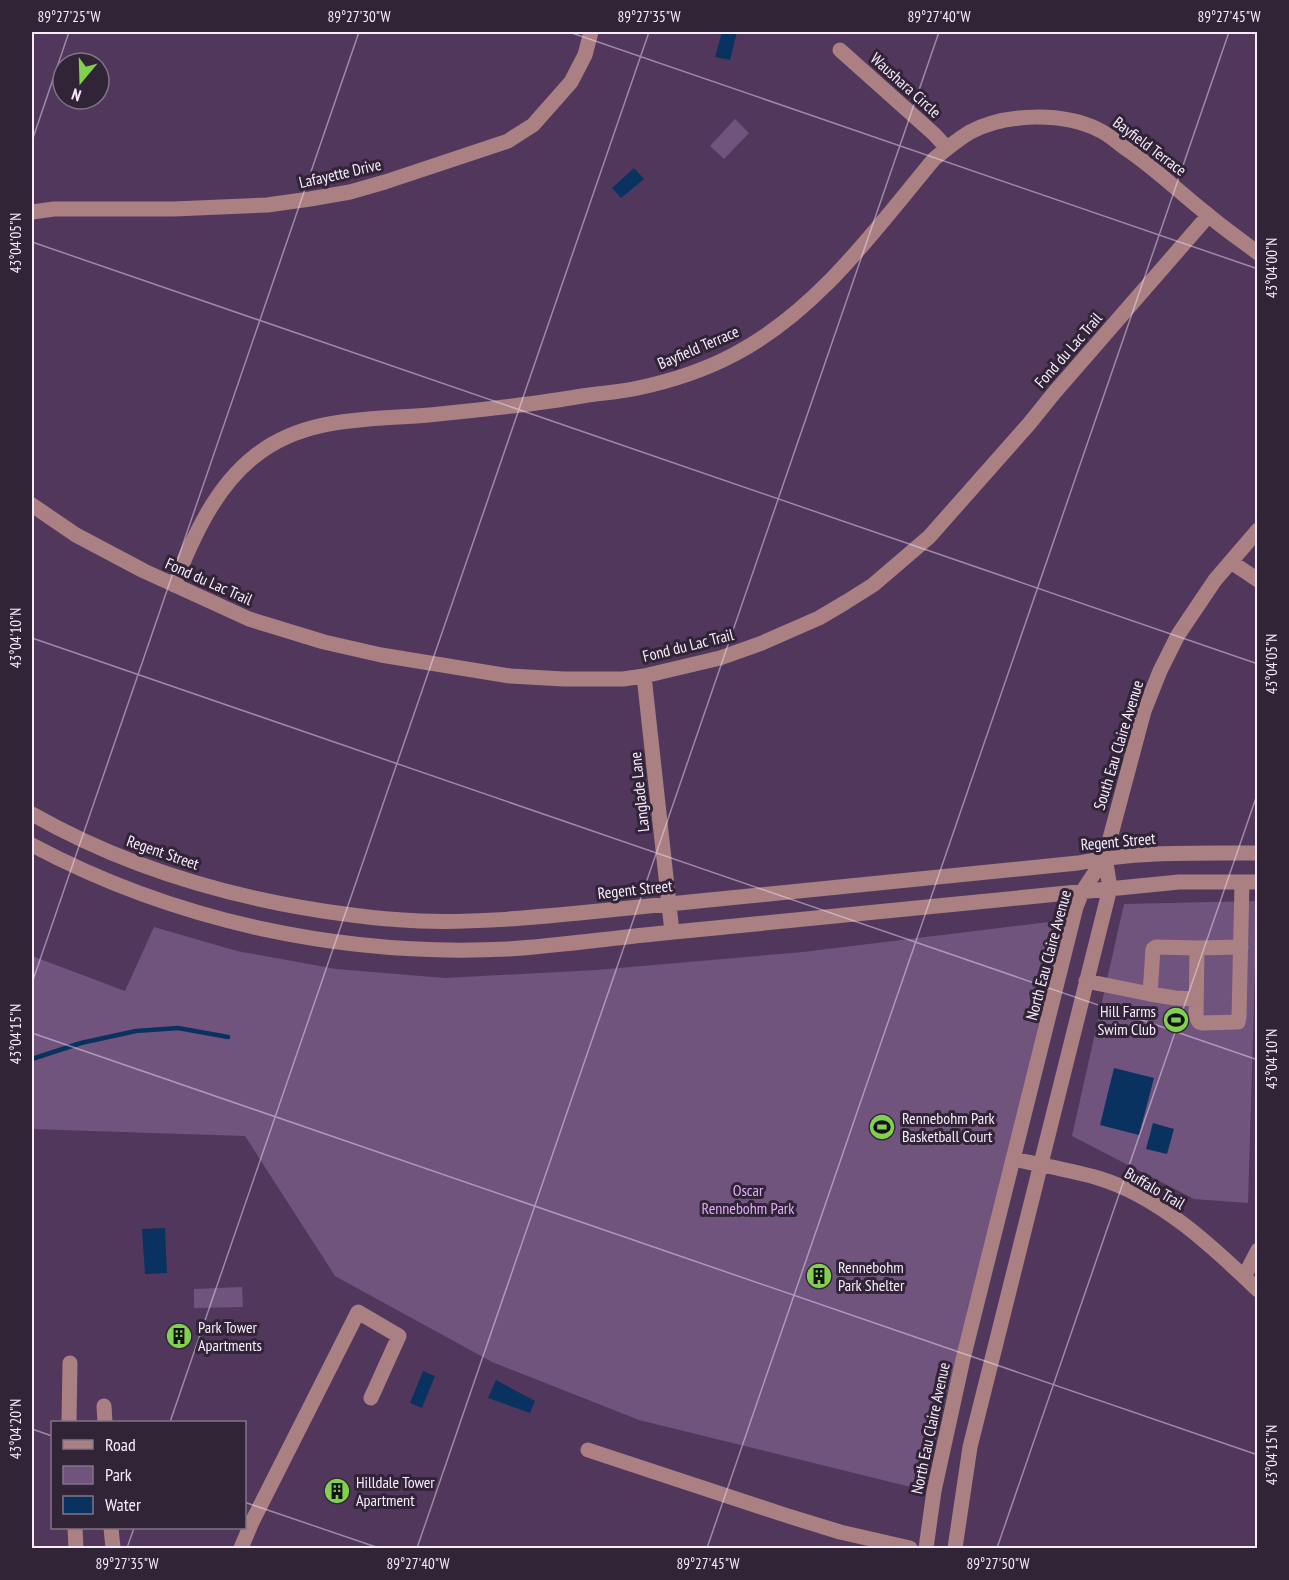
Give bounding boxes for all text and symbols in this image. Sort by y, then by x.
text: 89°27'25"W [37,7,101,26]
text: 89°27'30"W [327,7,391,26]
text: 89°27'35"W [617,7,681,26]
text: 89°27'40"W [907,7,971,26]
text: 89°27'45"W [1197,7,1261,26]
street label: Waushara Circle [867,48,945,122]
north arrow [51,51,111,111]
text: N [69,84,83,106]
street label: Bayfield Terrace [1109,112,1191,180]
street label: Lafayette Drive [297,154,383,192]
text: 43°04'05"N [6,213,25,273]
text: 43°04'00"N [1262,238,1281,298]
street label: Fond du Lac Trail [1030,308,1106,392]
street label: Bayfield Terrace [654,321,742,373]
street label: Fond du Lac Trail [162,553,256,609]
text: 43°04'10"N [6,608,25,668]
street label: Fond du Lac Trail [640,624,736,666]
text: 43°04'05"N [1262,634,1281,694]
street label: South Eau Claire Avenue [1089,678,1147,812]
street label: Langlade Lane [625,751,653,833]
street label: Regent Street [1080,828,1157,854]
street label: Regent Street [124,830,202,874]
street label: Regent Street [597,875,674,903]
street label: North Eau Claire Avenue [1021,888,1075,1022]
place label: Hill Farms Swim Club [1097,1001,1156,1039]
text: 43°04'15"N [6,1004,25,1064]
sports icon: Hill Farms Swim Club [1161,1005,1191,1035]
text: 43°04'10"N [1262,1029,1281,1089]
place label: Rennebohm Park Basketball Court [902,1108,996,1146]
sports icon: Rennebohm Park Basketball Court [867,1112,897,1142]
street label: Buffalo Trail [1121,1163,1189,1213]
park label: Oscar Rennebohm Park [702,1180,795,1218]
place label: Rennebohm Park Shelter [838,1257,905,1295]
building icon: Rennebohm Park Shelter [804,1261,834,1291]
place label: Park Tower Apartments [198,1317,262,1355]
building icon: Park Tower Apartments [164,1321,194,1351]
street label: North Eau Claire Avenue [906,1360,954,1496]
text: 43°04'20"N [6,1399,25,1459]
legend [51,1421,246,1529]
text: 43°04'15"N [1262,1425,1281,1485]
text: Road [105,1433,136,1456]
text: Park [105,1463,132,1486]
place label: Hilldale Tower Apartment [356,1472,435,1510]
building icon: Hilldale Tower Apartment [322,1476,352,1506]
text: Water [105,1493,141,1516]
text: 89°27'35"W [95,1554,159,1573]
text: 89°27'40"W [386,1554,450,1573]
text: 89°27'45"W [676,1554,740,1573]
text: 89°27'50"W [966,1554,1030,1573]

